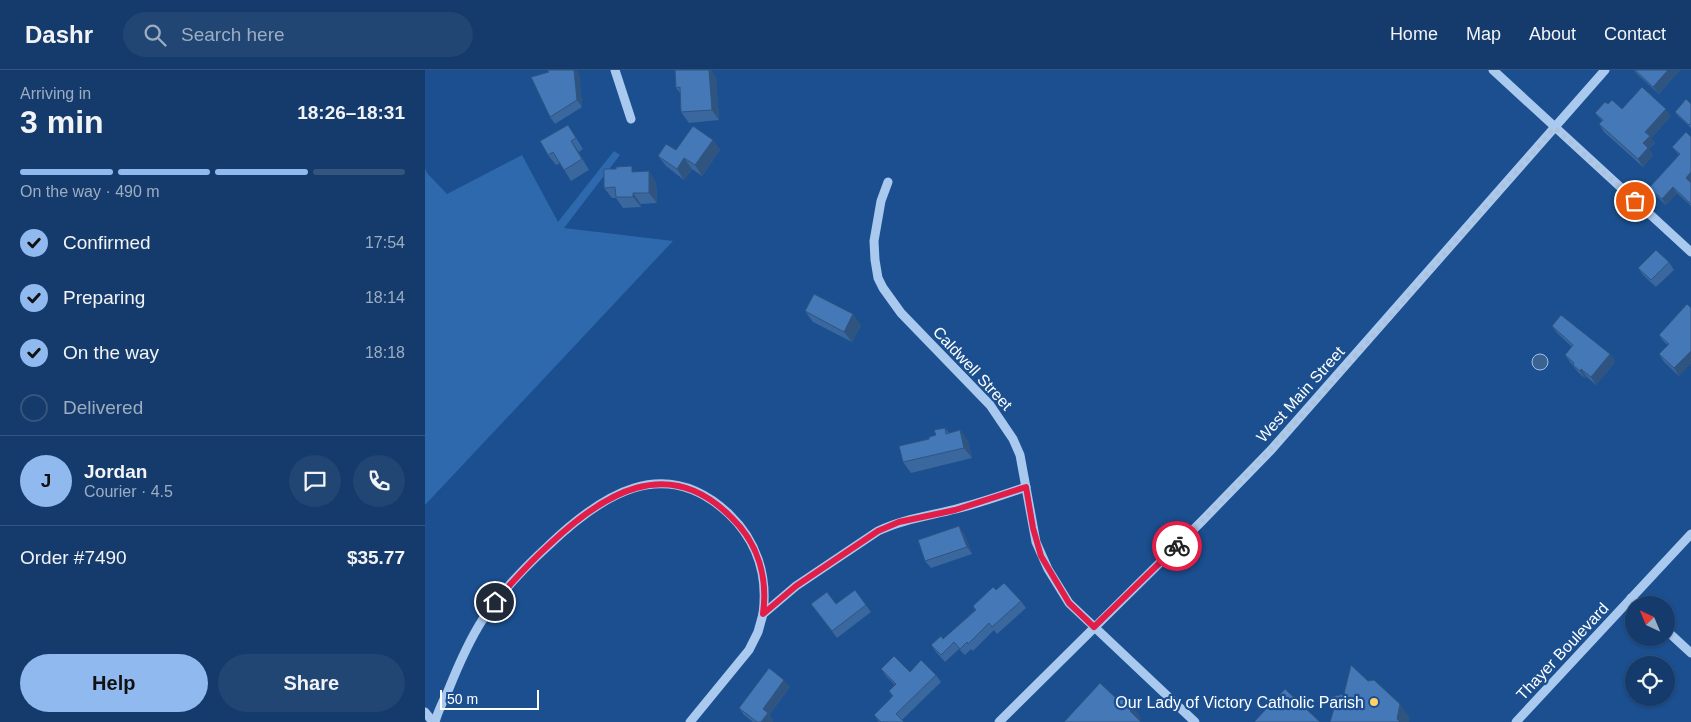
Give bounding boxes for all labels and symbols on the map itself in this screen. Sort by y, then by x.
pin [1614,180,1656,222]
street label: Caldwell Street [930,323,1016,414]
street label: West Main Street [1253,343,1348,446]
courier [1152,521,1202,571]
pin [474,581,516,623]
north arrow [1625,596,1675,646]
street label: Thayer Boulevard [1513,599,1612,703]
scale bar [440,687,539,710]
place label: Our Lady of Victory Catholic Parish [1115,694,1364,711]
marker: Our Lady of Victory Catholic Parish [1368,696,1380,708]

